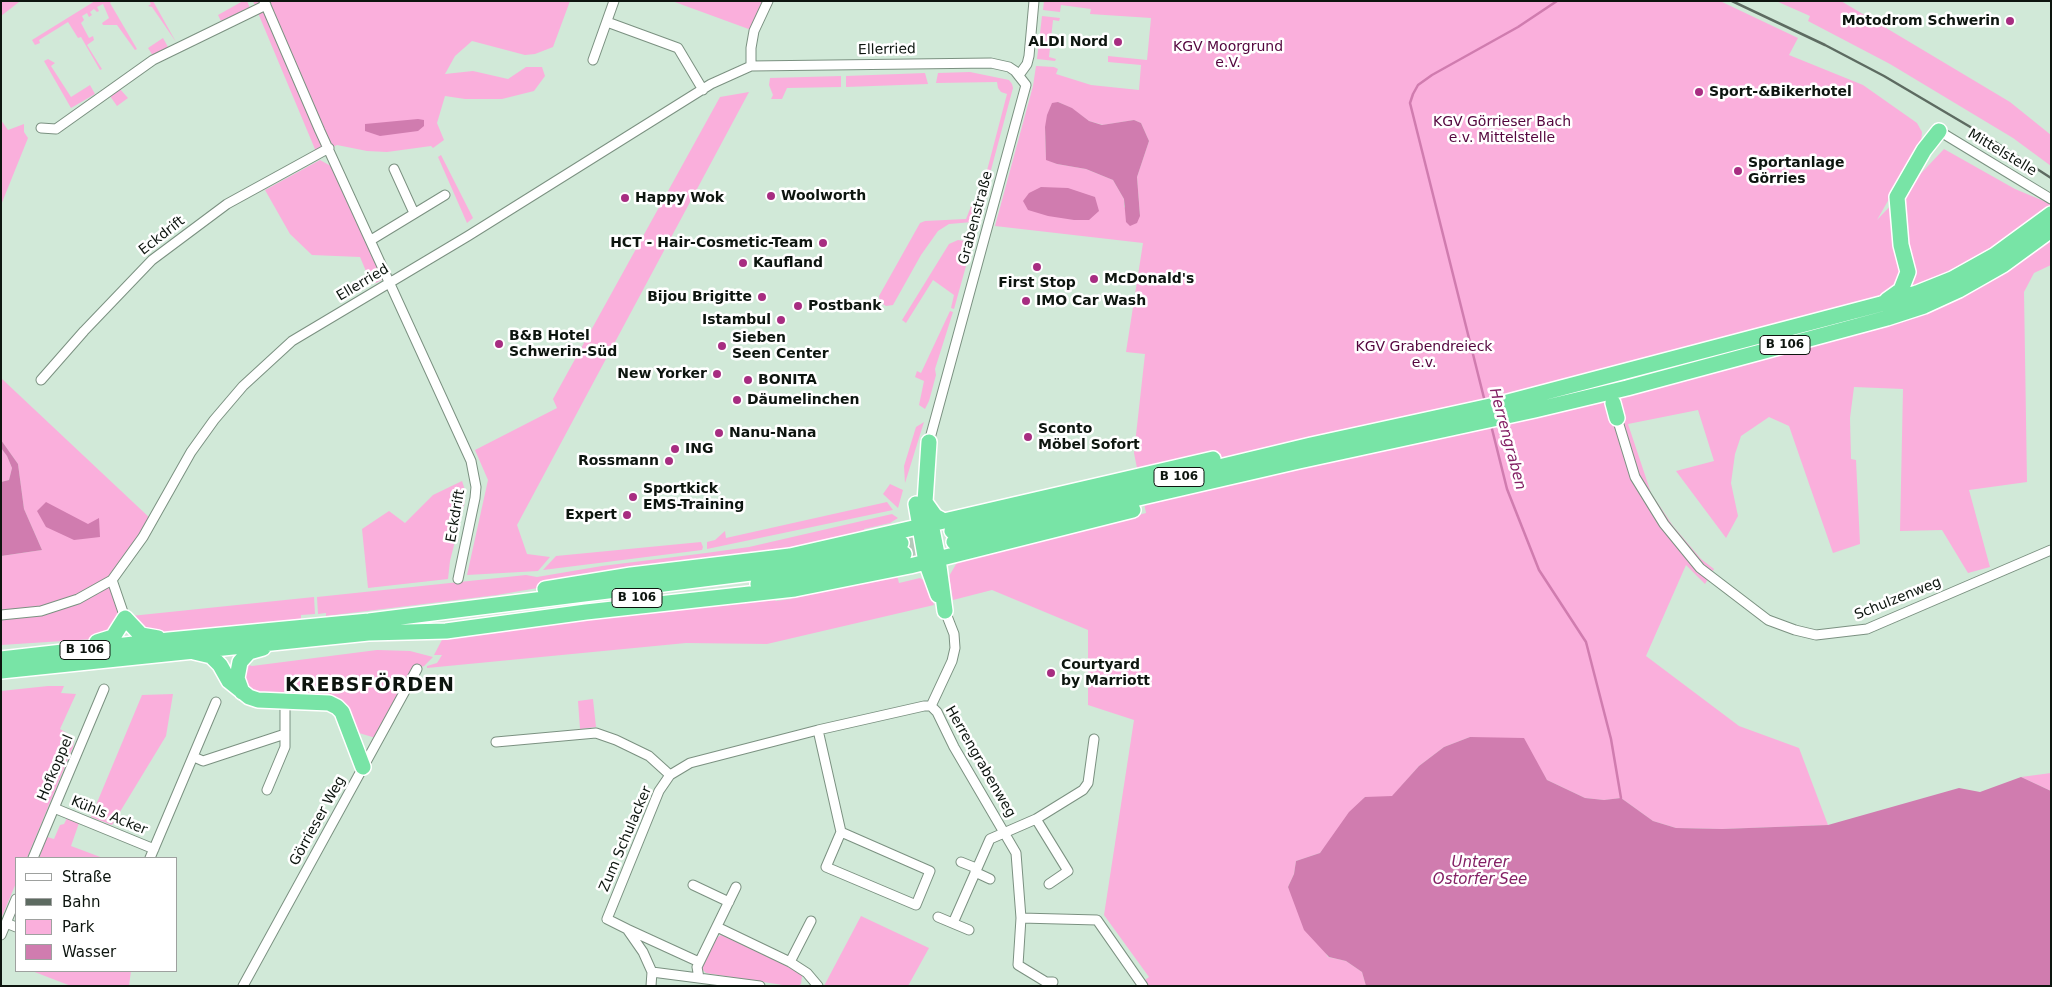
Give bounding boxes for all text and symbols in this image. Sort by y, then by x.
place label: Motodrom Schwerin [1842,13,2000,29]
marker: Motodrom Schwerin [2004,15,2016,27]
place label: ALDI Nord [1028,34,1108,50]
marker: ALDI Nord [1112,36,1124,48]
park label: KGV Moorgrund e.V. [1173,39,1283,72]
street label: Ellerried [858,41,916,59]
place label: Sport-&Bikerhotel [1709,84,1852,100]
marker: Sport-&Bikerhotel [1693,86,1705,98]
park label: KGV Görrieser Bach e.v. Mittelstelle [1433,114,1571,146]
street label: Mittelstelle [1965,126,2039,180]
place label: Sportanlage Görries [1748,155,1844,188]
marker: Sportanlage Görries [1732,165,1744,177]
street label: Grabenstraße [955,169,997,267]
place label: Woolworth [781,188,866,204]
place label: Happy Wok [635,190,724,206]
marker: Woolworth [765,190,777,202]
marker: Happy Wok [619,192,631,204]
street label: Eckdrift [136,213,188,259]
place label: HCT - Hair-Cosmetic-Team [610,235,813,251]
marker: HCT - Hair-Cosmetic-Team [817,237,829,249]
place label: Kaufland [753,255,823,271]
marker: Kaufland [737,257,749,269]
street label: Ellerried [334,261,392,305]
marker: First Stop [1031,261,1043,273]
place label: McDonald's [1104,271,1194,287]
marker: McDonald's [1088,273,1100,285]
place label: First Stop [998,275,1076,291]
place label: Bijou Brigitte [647,289,752,305]
marker: Bijou Brigitte [756,291,768,303]
place label: IMO Car Wash [1036,293,1146,309]
marker: IMO Car Wash [1020,295,1032,307]
place label: Postbank [808,298,882,314]
marker: Postbank [792,300,804,312]
place label: Istambul [702,312,771,328]
marker: Istambul [775,314,787,326]
place label: B&B Hotel Schwerin-Süd [509,328,617,361]
place label: Sieben Seen Center [732,330,829,362]
road number: B 106 [1760,336,1810,354]
marker: B&B Hotel Schwerin-Süd [493,338,505,350]
park label: KGV Grabendreieck e.v. [1356,339,1492,372]
marker: Sieben Seen Center [716,340,728,352]
place label: New Yorker [617,366,707,382]
marker: New Yorker [711,368,723,380]
place label: BONITA [758,372,817,388]
marker: BONITA [742,374,754,386]
water label: Herrengraben [1485,386,1529,492]
place label: Däumelinchen [747,392,859,408]
marker: Däumelinchen [731,394,743,406]
place label: Sconto Möbel Sofort [1038,421,1140,454]
place label: Nanu-Nana [729,425,816,441]
marker: Nanu-Nana [713,427,725,439]
marker: Sconto Möbel Sofort [1022,431,1034,443]
place label: ING [685,441,713,457]
marker: ING [669,443,681,455]
place label: Rossmann [578,453,659,469]
marker: Rossmann [663,455,675,467]
road number: B 106 [1154,468,1204,487]
place label: Sportkick EMS-Training [643,481,744,514]
street label: Eckdrift [443,488,469,544]
marker: Sportkick EMS-Training [627,491,639,503]
place label: Expert [565,507,617,523]
marker: Expert [621,509,633,521]
street label: Schulzenweg [1852,574,1944,624]
road number: B 106 [612,588,662,608]
road number: B 106 [60,640,110,660]
place label: Courtyard by Marriott [1061,657,1150,690]
marker: Courtyard by Marriott [1045,667,1057,679]
district label: KREBSFÖRDEN [284,675,456,697]
street label: Herrengrabenweg [941,703,1019,821]
street label: Hofkoppel [35,732,77,804]
street label: Görrieser Weg [286,773,350,869]
street label: Zum Schulacker [596,784,656,894]
street label: Kühls Acker [68,793,150,839]
water label: Unterer Ostorfer See [1433,854,1527,889]
legend [15,857,178,972]
text: Straße [62,868,111,886]
text: Bahn [62,893,101,911]
text: Park [62,918,94,936]
text: Wasser [62,943,116,961]

